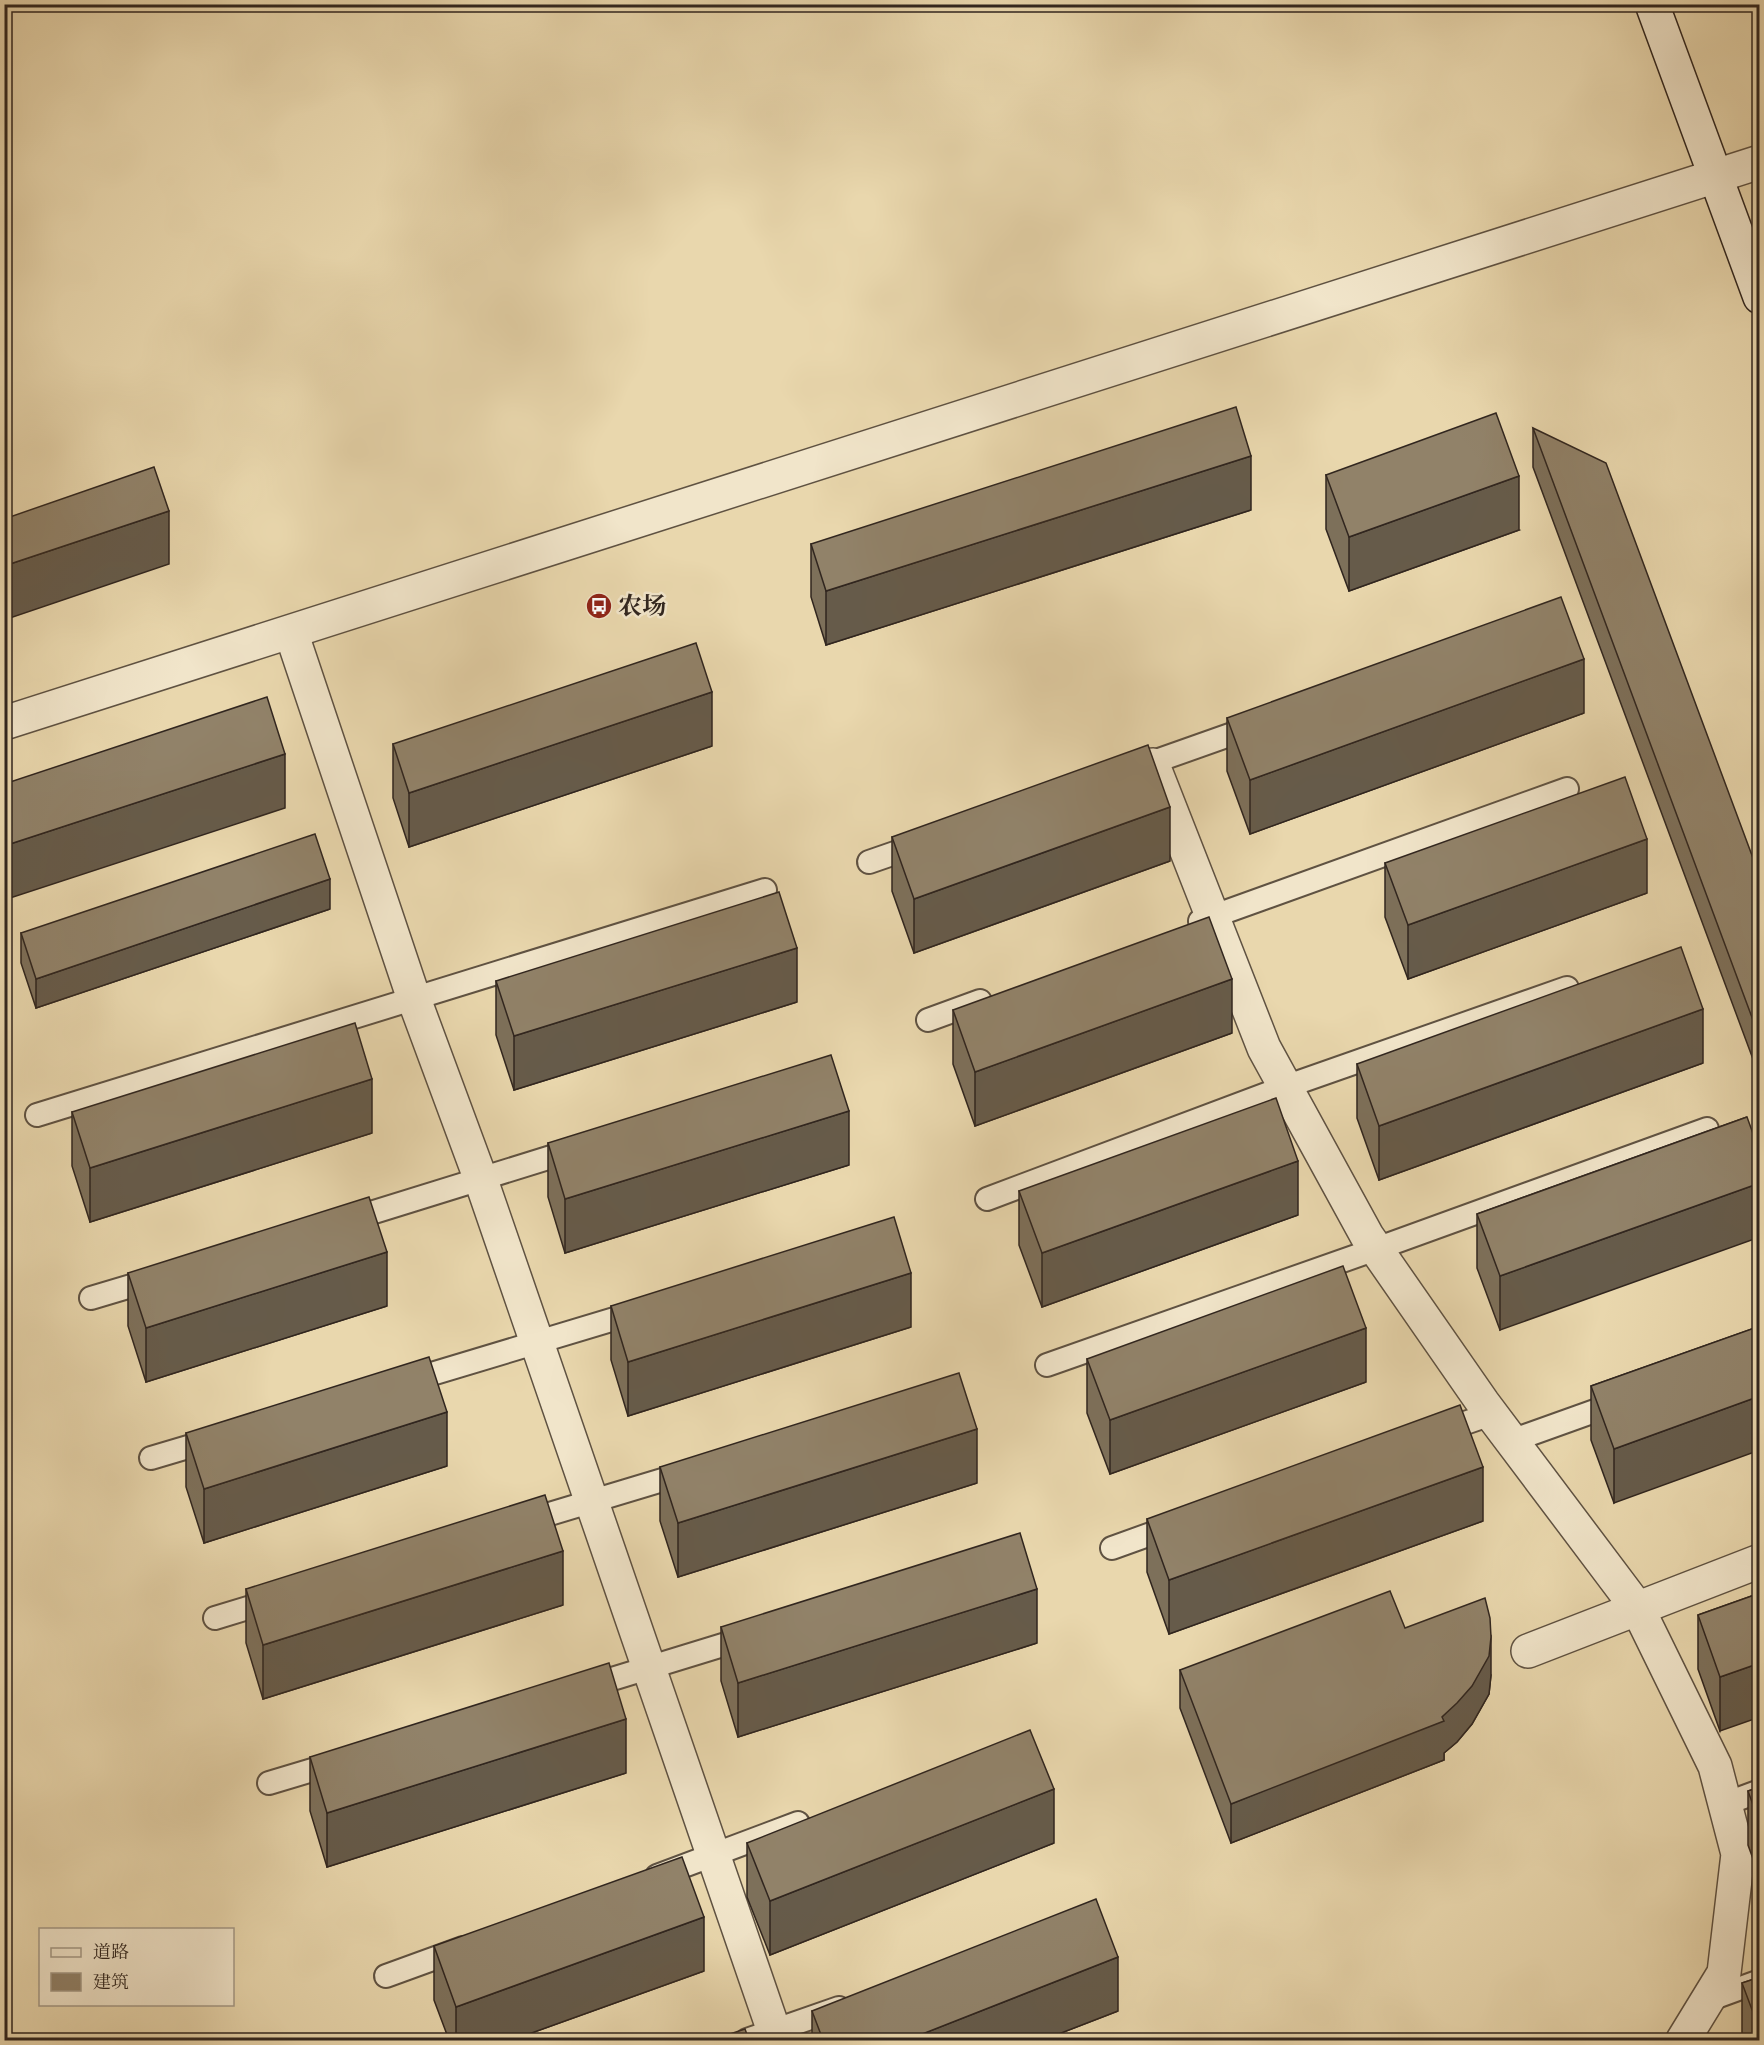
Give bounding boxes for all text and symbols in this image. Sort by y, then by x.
place label: 农场 [618,590,666,622]
bus stop icon: 农场 [584,591,614,621]
legend [39,1928,234,2006]
text: 道路 [93,1940,129,1964]
text: 建筑 [93,1970,129,1994]

